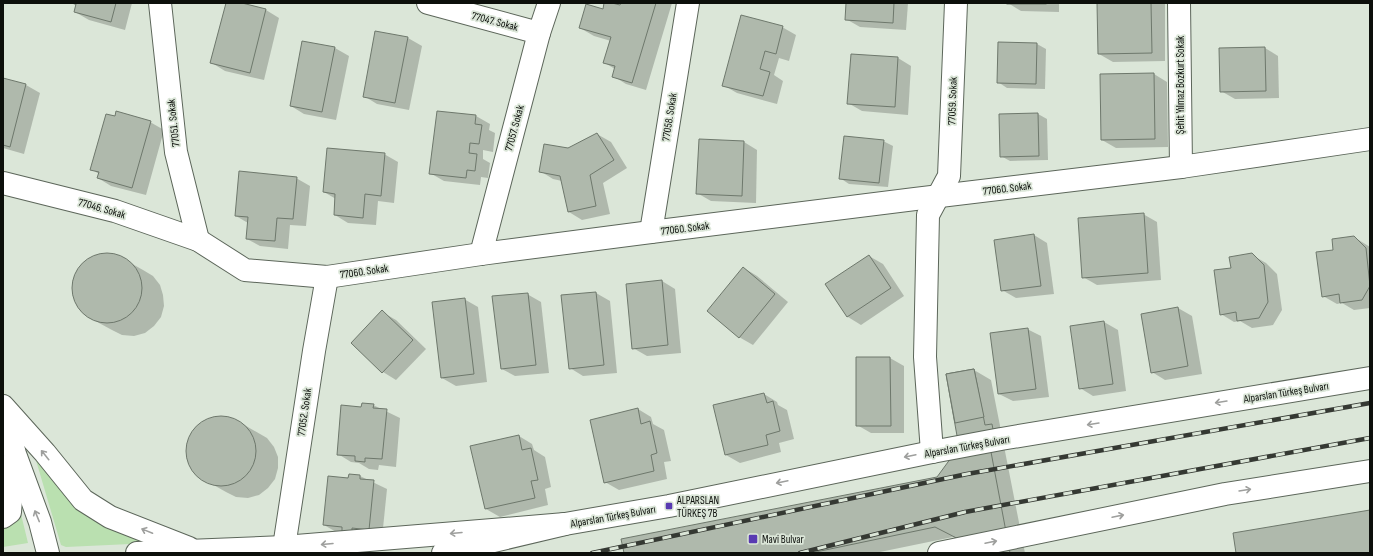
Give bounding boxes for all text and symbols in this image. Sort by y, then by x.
street label: 77047. Sokak [470,9,520,34]
street label: Şehit Yılmaz Bozkurt Sokak [1174,35,1187,134]
street label: 77059. Sokak [945,76,960,125]
street label: 77058. Sokak [659,91,680,142]
street label: 77051. Sokak [164,98,182,148]
street label: 77057. Sokak [502,103,527,153]
street label: 77060. Sokak [982,179,1033,198]
street label: 77046. Sokak [77,196,128,222]
street label: 77060. Sokak [660,219,711,238]
street label: 77060. Sokak [339,262,390,281]
street label: Alparslan Türkeş Bulvarı [1242,379,1330,406]
street label: 77052. Sokak [295,386,314,437]
one-way arrow [1215,399,1228,407]
one-way arrow [1087,420,1100,428]
street label: Alparslan Türkeş Bulvarı [923,433,1011,461]
one-way arrow [41,449,50,460]
one-way arrow [904,453,917,461]
one-way arrow [776,479,789,487]
one-way arrow [1238,486,1251,494]
place label: ALPARSLAN TÜRKEŞ 7B [676,494,719,520]
marker: ALPARSLAN TÜRKEŞ 7B [664,501,674,511]
street label: Alparslan Türkeş Bulvarı [569,503,657,531]
one-way arrow [33,510,40,522]
one-way arrow [1111,511,1124,519]
one-way arrow [141,526,153,534]
one-way arrow [450,529,463,536]
marker: Mavi Bulvar [747,533,759,545]
place label: Mavi Bulvar [762,533,804,546]
one-way arrow [984,538,997,546]
one-way arrow [321,540,334,547]

